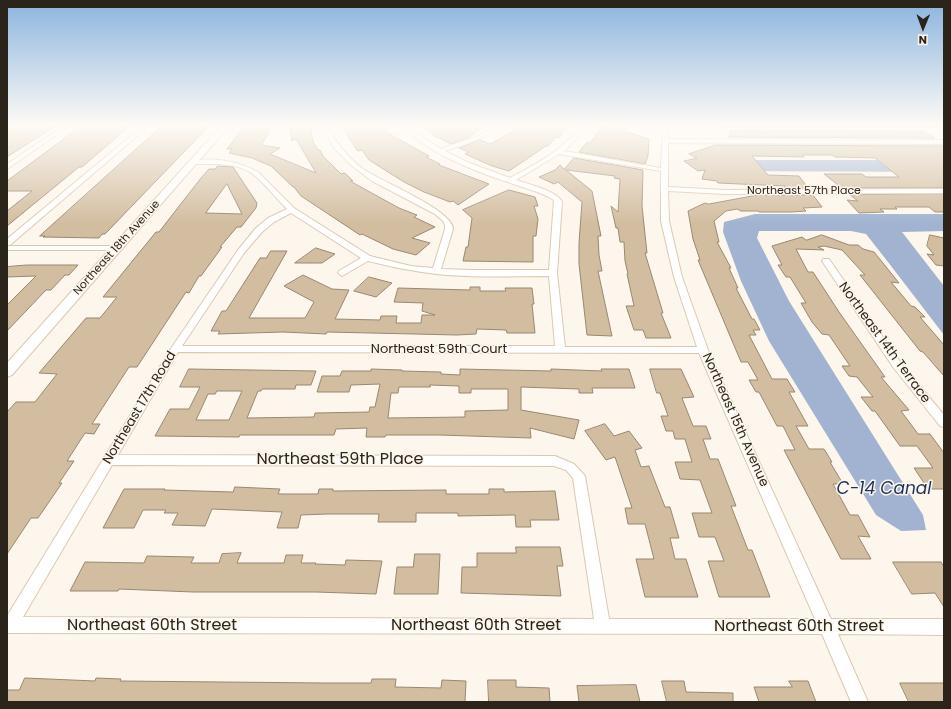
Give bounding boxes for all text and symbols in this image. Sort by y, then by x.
north arrow [903,8,943,48]
text: N [919,32,927,48]
street label: Northeast 57th Place [747,184,861,198]
street label: Northeast 18th Avenue [71,198,163,298]
street label: Northeast 14th Terrace [835,280,933,406]
street label: Northeast 59th Court [371,342,507,358]
street label: Northeast 17th Road [100,349,180,467]
street label: Northeast 15th Avenue [698,351,772,489]
street label: Northeast 59th Place [257,450,423,470]
water label: C-14 Canal [837,480,931,500]
street label: Northeast 60th Street [67,616,237,636]
street label: Northeast 60th Street [391,616,561,636]
street label: Northeast 60th Street [714,617,884,637]

